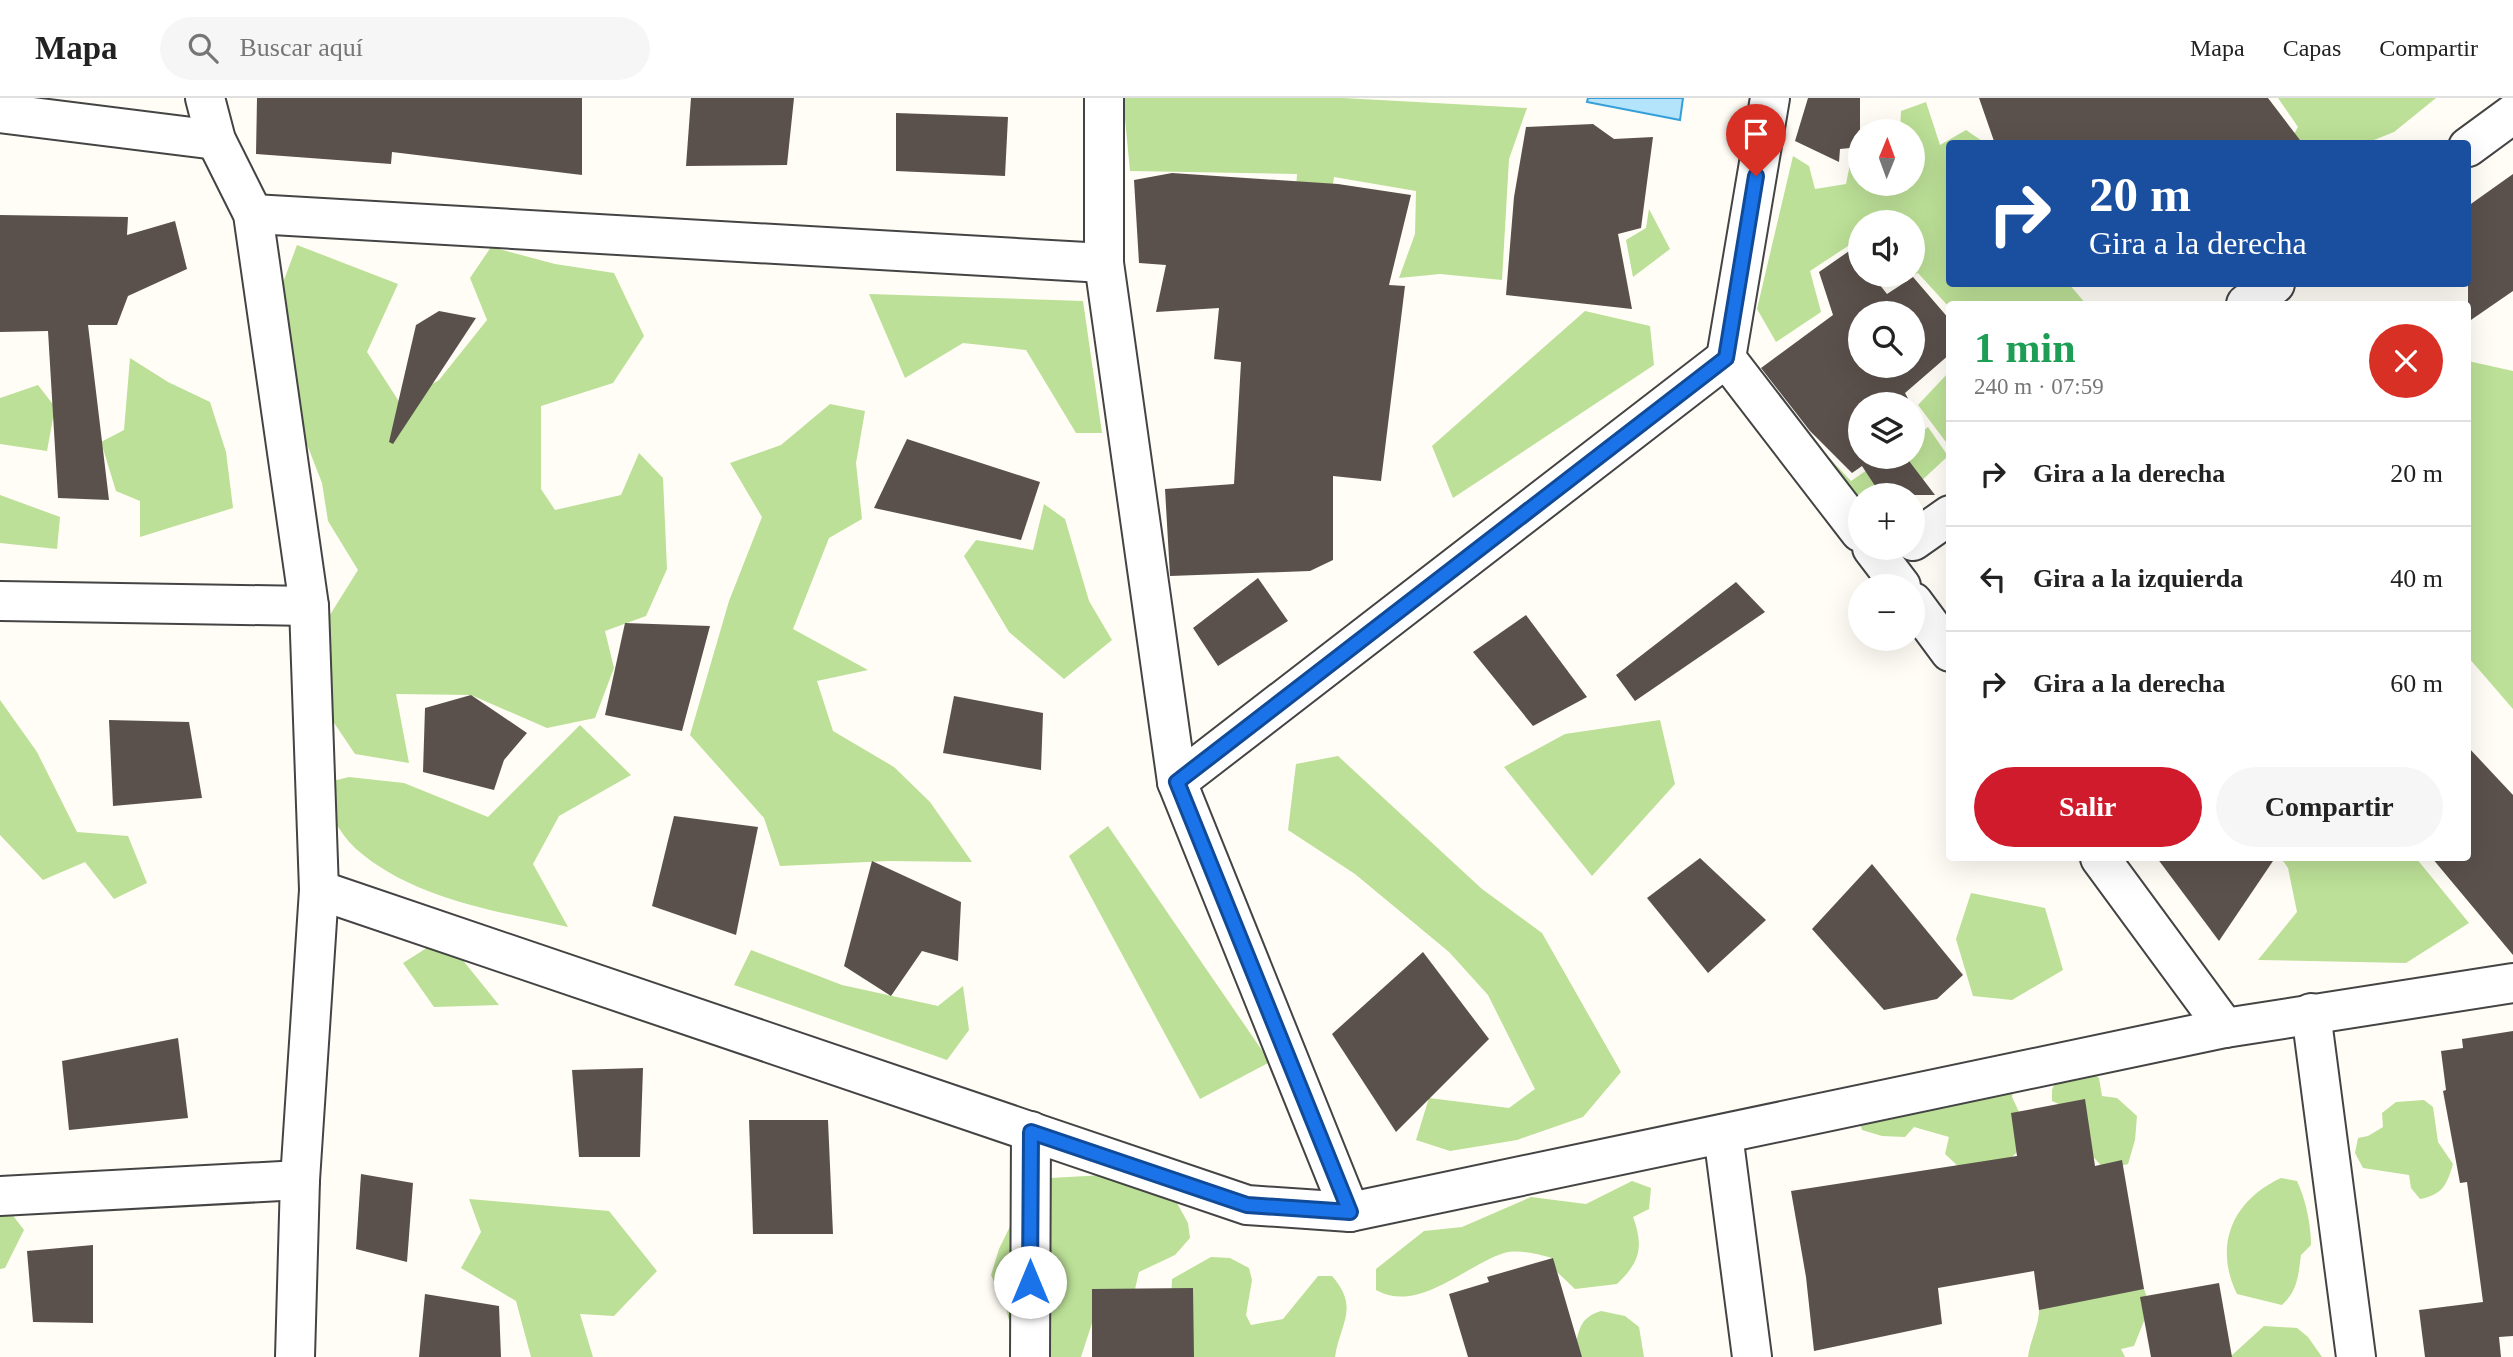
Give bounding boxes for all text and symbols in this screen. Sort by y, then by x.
search box [160,17,650,80]
icon: search [184,29,222,67]
text: Mapa [35,30,118,66]
text: Buscar aquí [240,33,363,62]
text: Mapa [2190,35,2245,61]
text: Capas [2283,35,2341,61]
text: Compartir [2379,35,2478,61]
pin [1726,104,1786,176]
icon: arrive [1737,115,1775,153]
north arrow [1848,119,1925,196]
map controls [1848,119,1925,651]
text: 20 m [2089,167,2191,222]
icon: right [1974,168,2065,259]
button: sound [1848,210,1925,287]
text: Gira a la derecha [2089,225,2307,261]
button: search [1848,301,1925,378]
button: close [2369,324,2443,398]
text: 1 min [1974,325,2076,371]
text: 240 m · 07:59 [1974,374,2104,399]
button: layers [1848,392,1925,469]
icon: right [1974,455,2012,493]
text: Gira a la derecha [2033,459,2225,488]
text: 20 m [2390,459,2443,488]
button: + [1848,483,1925,560]
icon: left [1974,560,2012,598]
text: Gira a la izquierda [2033,564,2243,593]
text: 40 m [2390,564,2443,593]
button: − [1848,574,1925,651]
icon: right [1974,665,2012,703]
text: Gira a la derecha [2033,669,2225,698]
text: 60 m [2390,669,2443,698]
button: Salir [1974,767,2202,847]
button: Compartir [2216,767,2443,847]
position arrow [993,1245,1067,1319]

